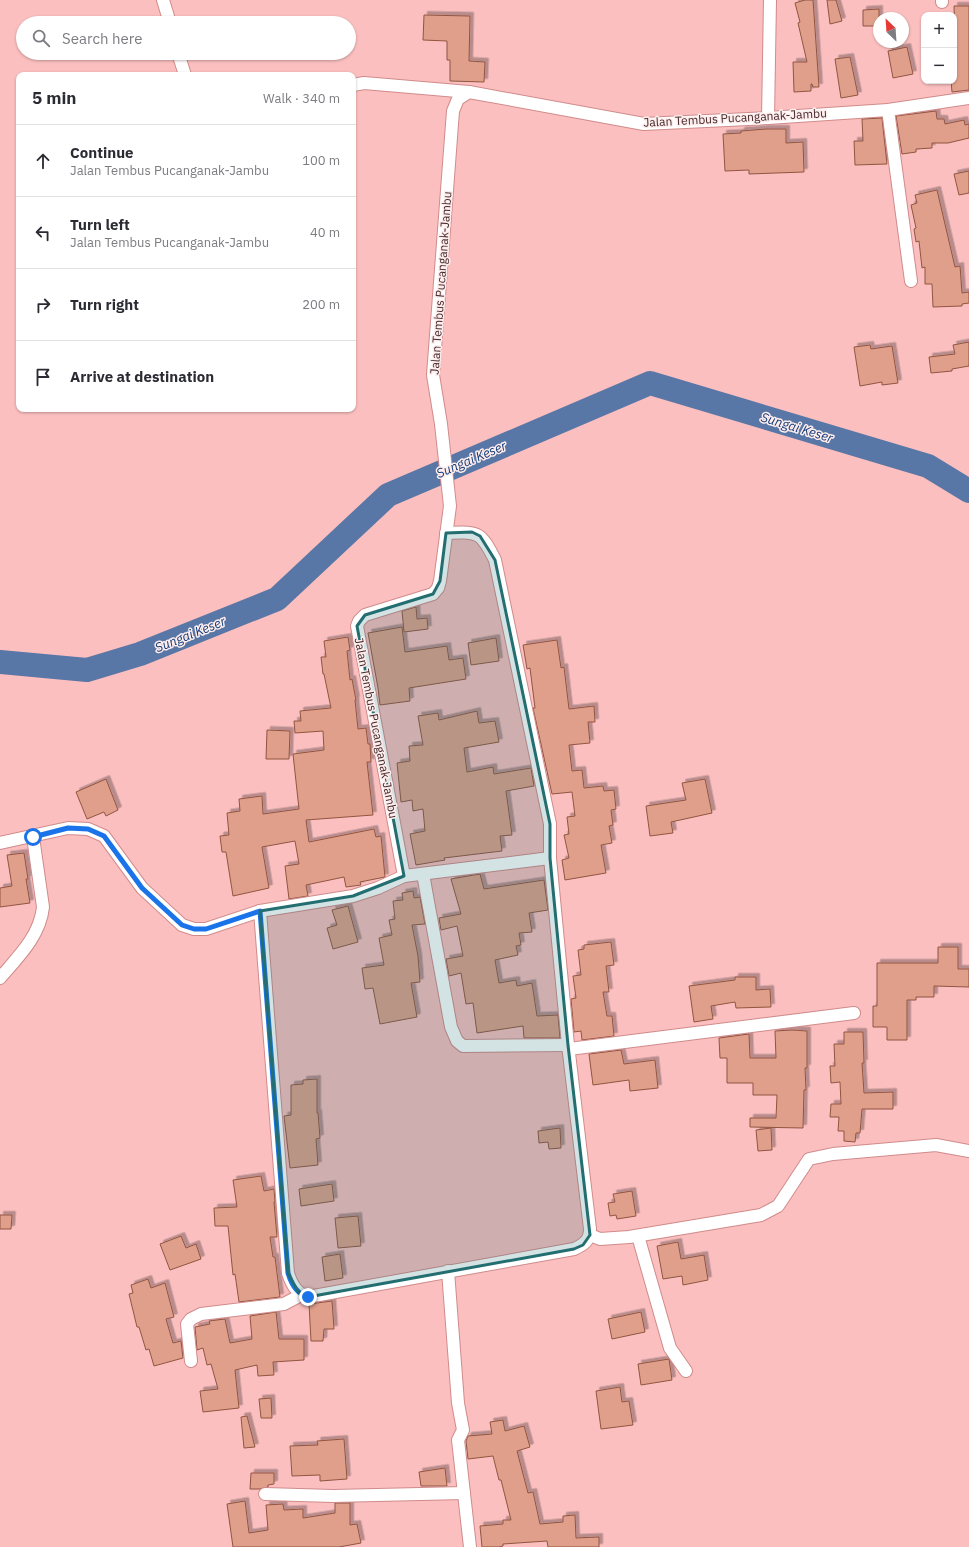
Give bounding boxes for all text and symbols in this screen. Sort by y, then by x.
north arrow [873,12,909,48]
map controls [921,12,957,84]
button: + [921,12,957,48]
search box [16,16,356,60]
icon: search [30,27,52,49]
text: Search here [62,29,142,48]
button: − [921,48,957,84]
text: 5 min [32,87,76,109]
text: Walk · 340 m [263,90,340,107]
street label: Jalan Tembus Pucanganak-Jambu [643,105,827,130]
text: Continue [70,143,134,162]
icon: ahead [32,150,54,172]
text: 100 m [302,152,340,169]
text: Jalan Tembus Pucanganak-Jambu [70,162,269,179]
street label: Jalan Tembus Pucanganak-Jambu [427,191,454,375]
text: Turn left [70,215,130,234]
icon: left [32,222,54,244]
text: 40 m [310,224,340,241]
text: Jalan Tembus Pucanganak-Jambu [70,234,269,251]
icon: right [32,294,54,316]
text: Turn right [70,295,139,314]
text: 200 m [302,296,340,313]
icon: arrive [32,366,54,388]
text: Arrive at destination [70,367,214,386]
water label: Sungai Keser [759,408,836,447]
water label: Sungai Keser [434,437,510,482]
water label: Sungai Keser [152,612,229,656]
street label: Jalan Tembus Pucanganak-Jambu [352,636,401,820]
route start [24,828,42,846]
route end [299,1288,317,1306]

